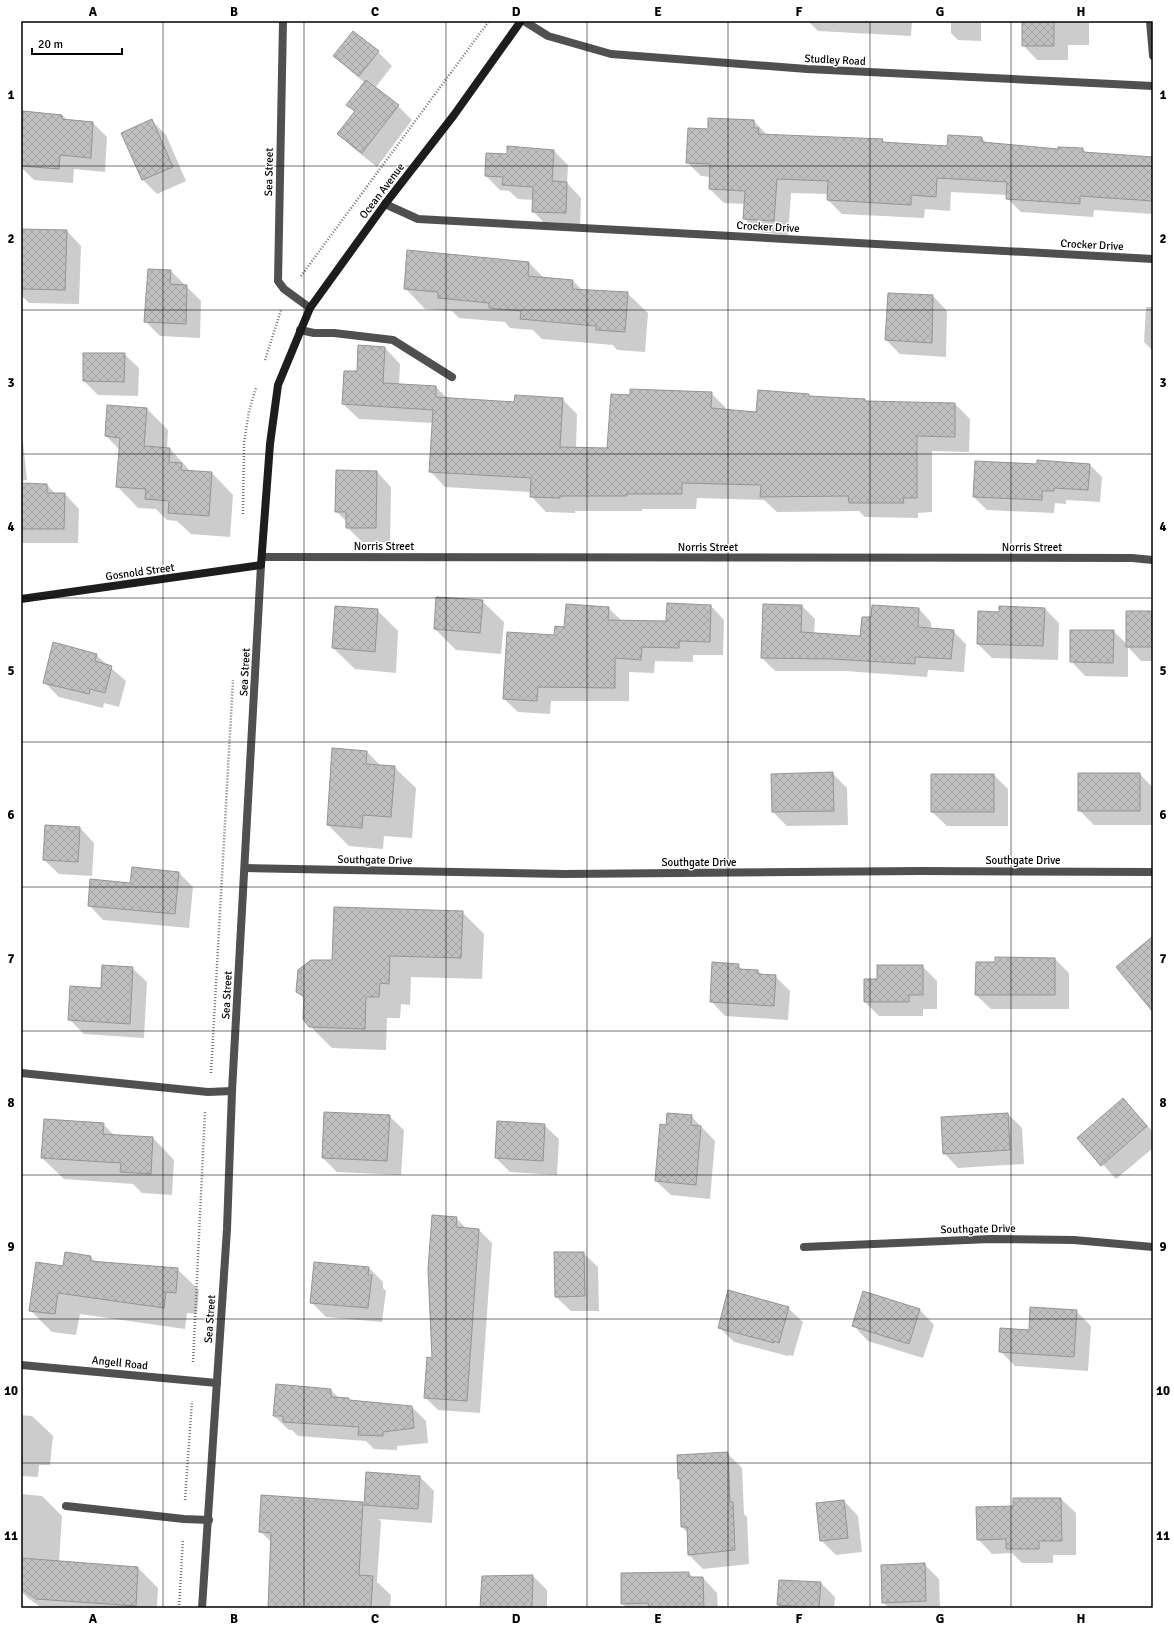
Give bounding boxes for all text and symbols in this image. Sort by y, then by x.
text: A [89,4,98,20]
text: B [230,4,238,20]
text: C [371,4,379,20]
text: D [512,4,521,20]
text: E [654,4,662,20]
text: F [796,4,803,20]
text: G [936,4,944,20]
text: H [1077,4,1085,20]
scale bar [32,30,122,56]
text: 20 m [38,37,63,52]
street label: Studley Road [804,52,866,68]
text: 1 [7,87,15,103]
text: 1 [1159,87,1167,103]
street label: Sea Street [262,148,276,196]
street label: Ocean Avenue [357,161,407,221]
street label: Crocker Drive [736,219,800,235]
text: 2 [7,231,15,247]
text: 2 [1159,231,1167,247]
street label: Crocker Drive [1060,237,1124,253]
text: 3 [7,375,15,391]
text: 3 [1159,375,1167,391]
text: 4 [7,519,15,535]
text: 4 [1159,519,1167,535]
street label: Norris Street [354,540,414,553]
street label: Norris Street [678,541,738,554]
street label: Norris Street [1002,541,1062,554]
street label: Gosnold Street [105,561,175,583]
street label: Sea Street [237,647,253,696]
text: 5 [7,663,15,679]
text: 5 [1159,663,1167,679]
text: 6 [7,807,15,823]
text: 6 [1159,807,1167,823]
street label: Southgate Drive [337,853,413,867]
street label: Southgate Drive [985,854,1061,867]
street label: Southgate Drive [661,856,737,869]
text: 7 [7,951,15,967]
text: 7 [1159,951,1167,967]
street label: Sea Street [219,970,235,1019]
text: 8 [7,1095,15,1111]
text: 8 [1159,1095,1167,1111]
street label: Southgate Drive [940,1222,1016,1236]
text: 9 [7,1239,15,1255]
text: 9 [1159,1239,1167,1255]
street label: Sea Street [202,1294,218,1344]
street label: Angell Road [91,1354,149,1372]
text: 10 [4,1383,18,1399]
text: 10 [1156,1383,1170,1399]
text: 11 [4,1528,18,1544]
text: 11 [1156,1528,1170,1544]
text: A [89,1611,98,1627]
text: B [230,1611,238,1627]
text: C [371,1611,379,1627]
text: D [512,1611,521,1627]
text: E [654,1611,662,1627]
text: F [796,1611,803,1627]
text: G [936,1611,944,1627]
text: H [1077,1611,1085,1627]

